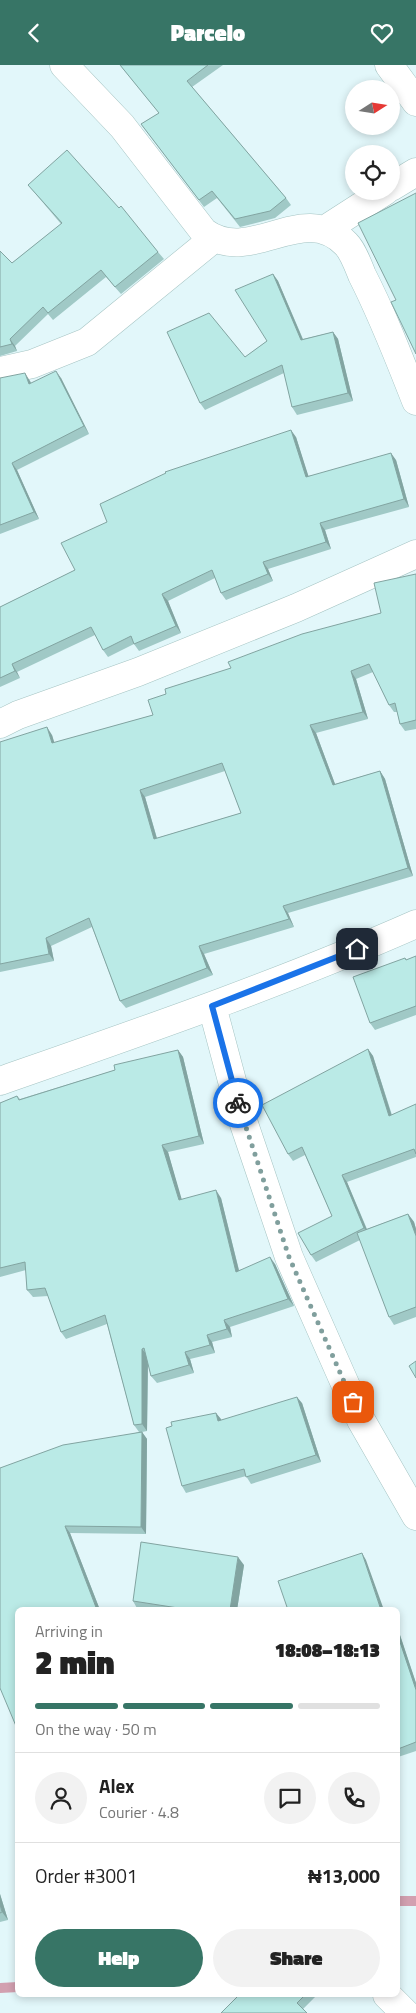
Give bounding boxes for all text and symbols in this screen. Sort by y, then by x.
text: Parcelo [171,16,245,50]
icon: back [20,19,48,47]
icon: heart [368,19,396,47]
north arrow [345,80,400,135]
map controls [345,80,400,200]
button: locate [345,145,400,200]
pin [336,928,378,970]
icon: home [343,935,371,963]
courier [213,1078,263,1128]
icon: bike [224,1089,252,1117]
pin [332,1381,374,1423]
icon: bag [339,1388,367,1416]
text: Arriving in [35,1619,103,1643]
text: 18:08–18:13 [275,1635,380,1664]
text: 2 min [35,1638,115,1686]
text: On the way · 50 m [35,1717,157,1741]
text: Alex [99,1771,134,1800]
button: person [35,1772,87,1824]
button: chat [264,1772,316,1824]
button: phone [328,1772,380,1824]
text: Courier · 4.8 [99,1800,179,1824]
text: Order #3001 [35,1861,137,1890]
text: ₦13,000 [308,1861,380,1890]
button: Help [35,1929,203,1987]
button: Share [213,1929,380,1987]

